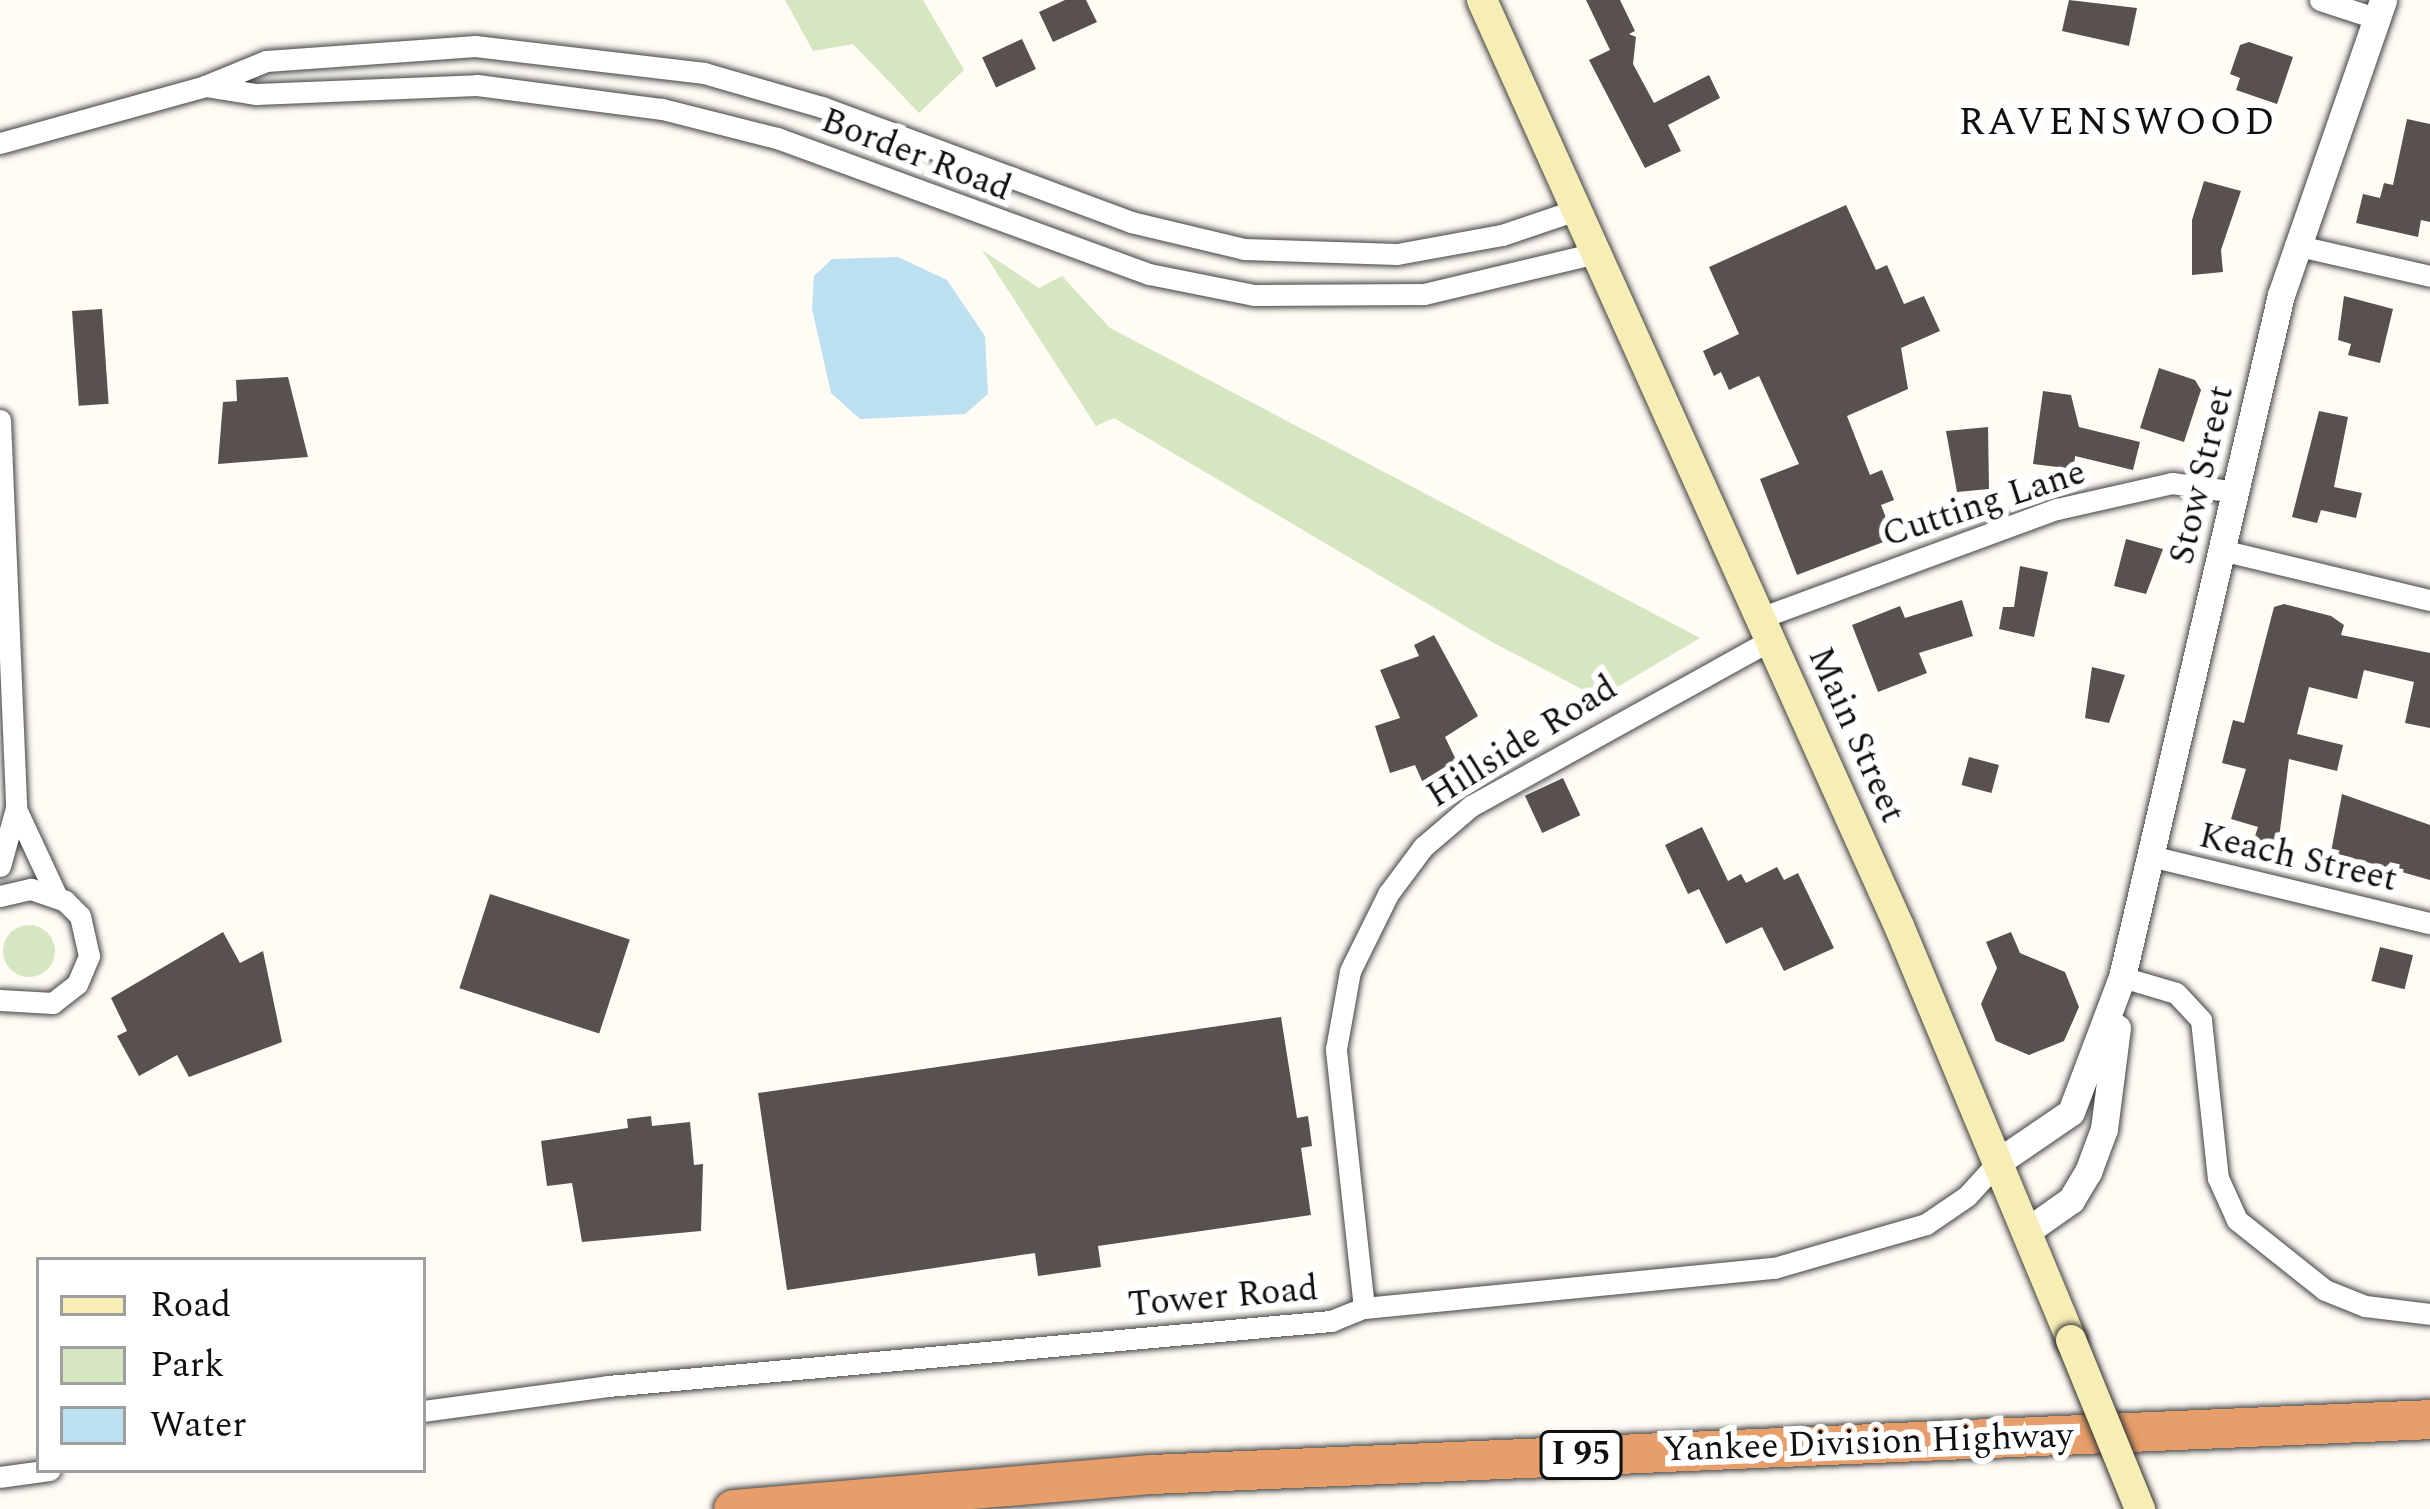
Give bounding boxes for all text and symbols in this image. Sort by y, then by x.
street label: Border Road [815,99,1017,211]
district label: RAVENSWOOD [1958,100,2278,146]
street label: Stow Street [2160,381,2244,569]
street label: Cutting Lane [1877,451,2091,557]
street label: Main Street [1798,640,1914,830]
street label: Hillside Road [1419,666,1625,818]
street label: Keach Street [2195,814,2401,902]
legend [36,1257,426,1473]
street label: Tower Road [1126,1267,1320,1327]
text: Road [150,1278,231,1333]
text: Park [150,1338,224,1393]
text: Water [150,1398,247,1453]
street label: Yankee Division Highway [1662,1414,2074,1472]
road number: I 95 [1539,1428,1623,1482]

